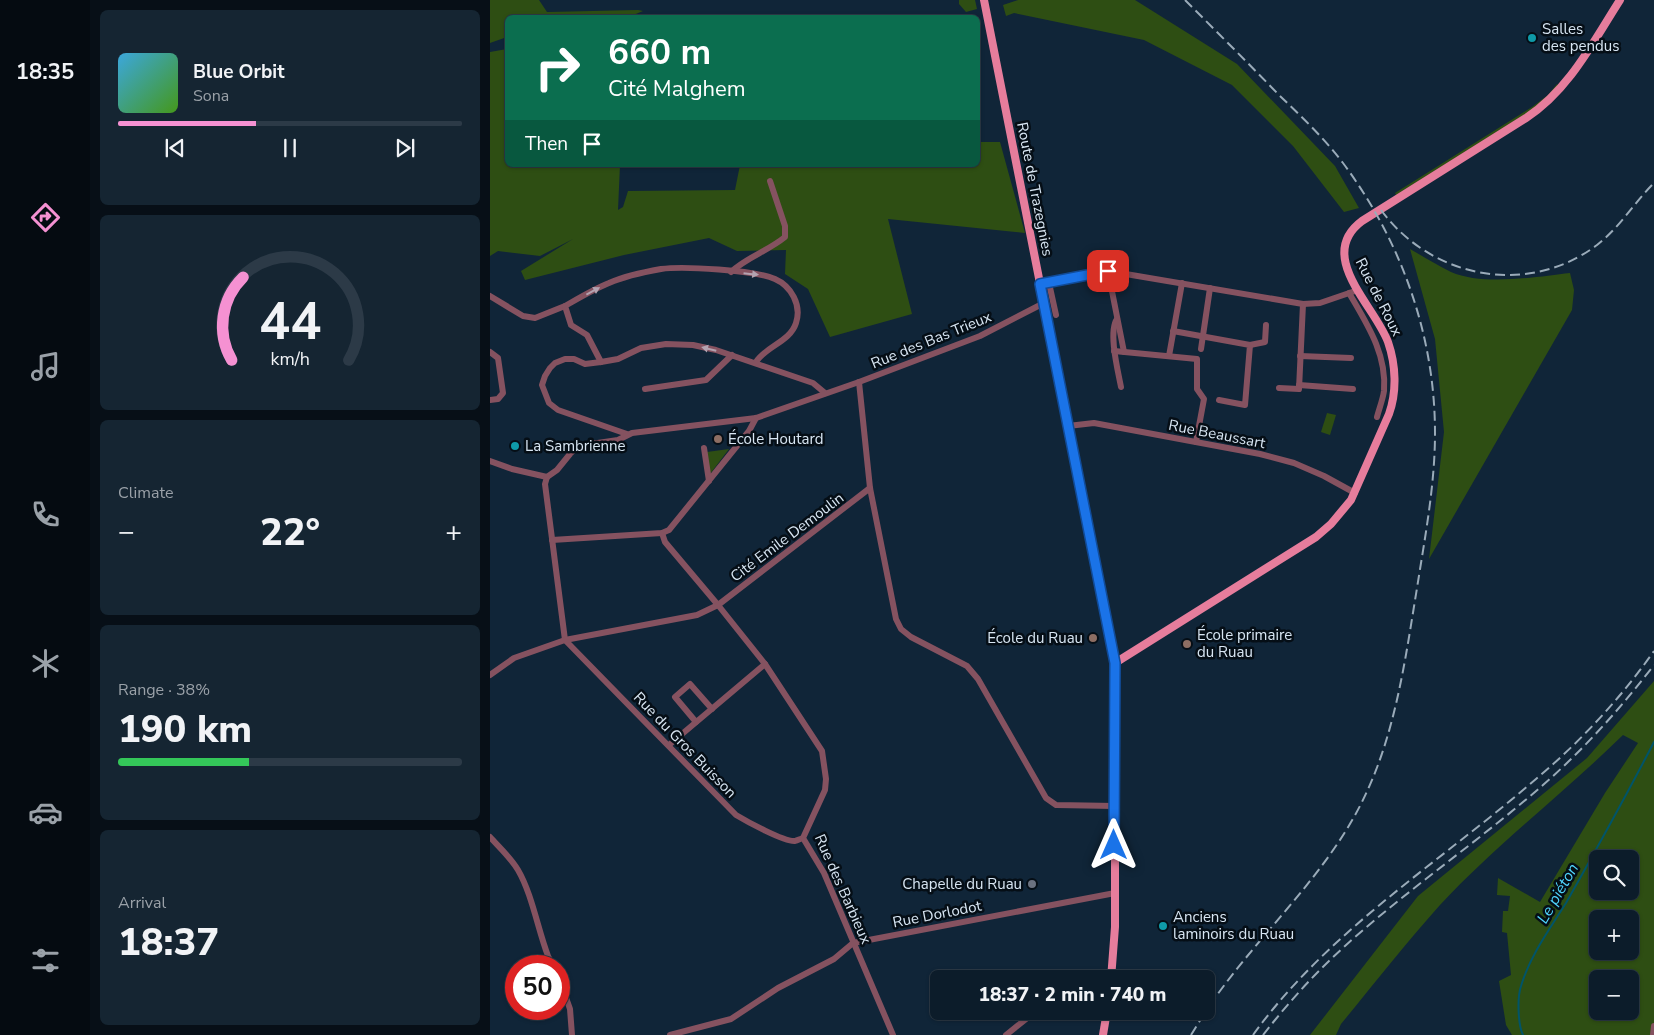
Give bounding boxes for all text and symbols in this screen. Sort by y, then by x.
place label: Salles des pendus [1542,19,1619,56]
text: 660 m [608,29,711,76]
marker: Salles des pendus [1526,32,1538,44]
icon: right [525,35,590,100]
text: 18:35 [16,57,74,87]
text: Blue Orbit [193,59,284,85]
text: Cité Malghem [608,74,746,104]
text: Sona [193,85,229,107]
street label: Route de Trazegnies [1012,120,1058,258]
icon: arrive [578,130,606,158]
text: Then [525,131,568,157]
icon: previous [161,134,189,162]
icon: pause [276,134,304,162]
icon: next [391,134,419,162]
icon: directions [28,200,63,235]
pin [1087,250,1129,292]
street label: Rue de Roux [1351,254,1407,340]
icon: arrive [1094,257,1122,285]
one-way arrow [744,270,760,278]
text: 44 [259,286,321,357]
one-way arrow [586,287,600,295]
street label: Rue des Bas Trieux [868,307,994,373]
one-way arrow [702,344,717,352]
text: km/h [270,347,310,371]
icon: music [28,349,63,384]
street label: Rue Beaussart [1167,415,1268,453]
place label: École Houtard [728,429,823,449]
marker: École Houtard [712,433,724,445]
place label: La Sambrienne [525,436,626,456]
marker: La Sambrienne [509,440,521,452]
text: Climate [118,482,173,504]
street label: Cité Emile Demoulin [726,488,848,586]
icon: phone [28,497,63,532]
text: 22° [260,507,320,558]
text: − [118,513,135,551]
text: + [445,513,462,551]
place label: École primaire du Ruau [1197,625,1292,662]
place label: École du Ruau [987,628,1083,648]
marker: École du Ruau [1087,632,1099,644]
marker: École primaire du Ruau [1181,638,1193,650]
icon: climate [28,646,63,681]
text: Range · 38% [118,679,210,701]
street label: Rue du Gros Buisson [629,688,741,802]
text: 190 km [118,704,252,755]
icon: car [28,795,63,830]
position arrow [1087,818,1139,870]
street label: Rue des Barbieux [810,831,876,947]
map controls [1589,850,1639,1020]
button: search [1589,850,1639,900]
water label: Le piéton [1532,859,1584,928]
place label: Chapelle du Ruau [902,874,1022,894]
marker: Chapelle du Ruau [1026,878,1038,890]
text: Arrival [118,892,166,914]
street label: Rue Dorlodot [891,895,984,932]
place label: Anciens laminoirs du Ruau [1173,907,1294,944]
button: + [1589,910,1639,960]
text: 18:37 [118,917,219,968]
marker: Anciens laminoirs du Ruau [1157,920,1169,932]
icon: filters [28,943,63,978]
speed limit sign: 50 [505,955,570,1020]
button: − [1589,970,1639,1020]
text: 18:37 · 2 min · 740 m [979,982,1166,1008]

